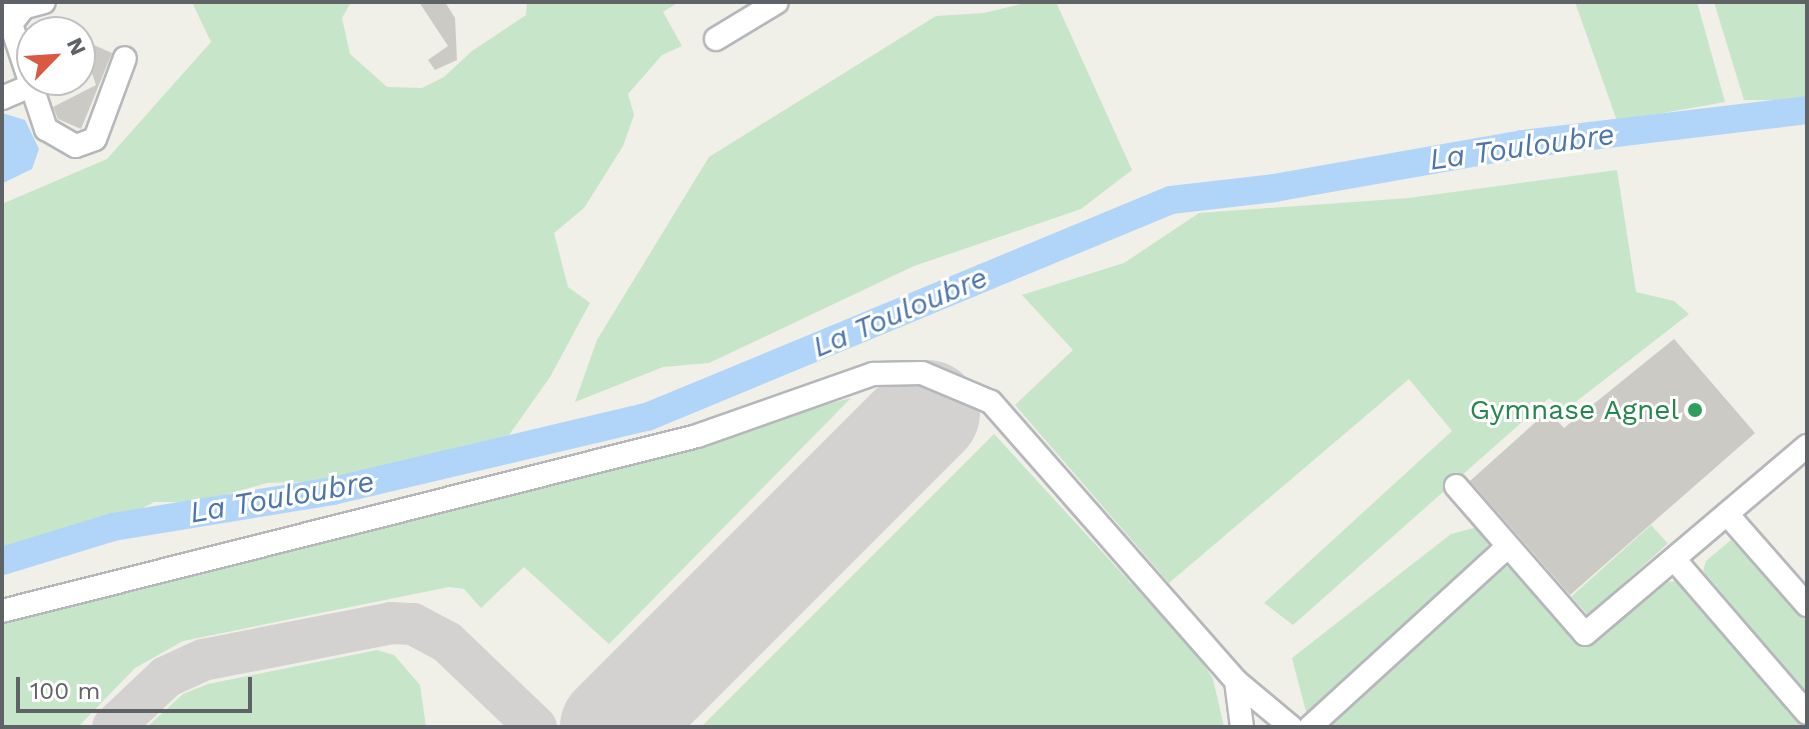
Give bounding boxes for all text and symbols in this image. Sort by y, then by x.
north arrow [16,16,96,96]
text: N [62,34,91,59]
water label: La Touloubre [1427,116,1617,178]
water label: La Touloubre [807,259,993,365]
place label: Gymnase Agnel [1469,393,1679,427]
marker: Gymnase Agnel [1686,401,1704,419]
water label: La Touloubre [187,463,377,531]
scale bar [20,661,256,711]
text: 100 m [30,677,100,705]

